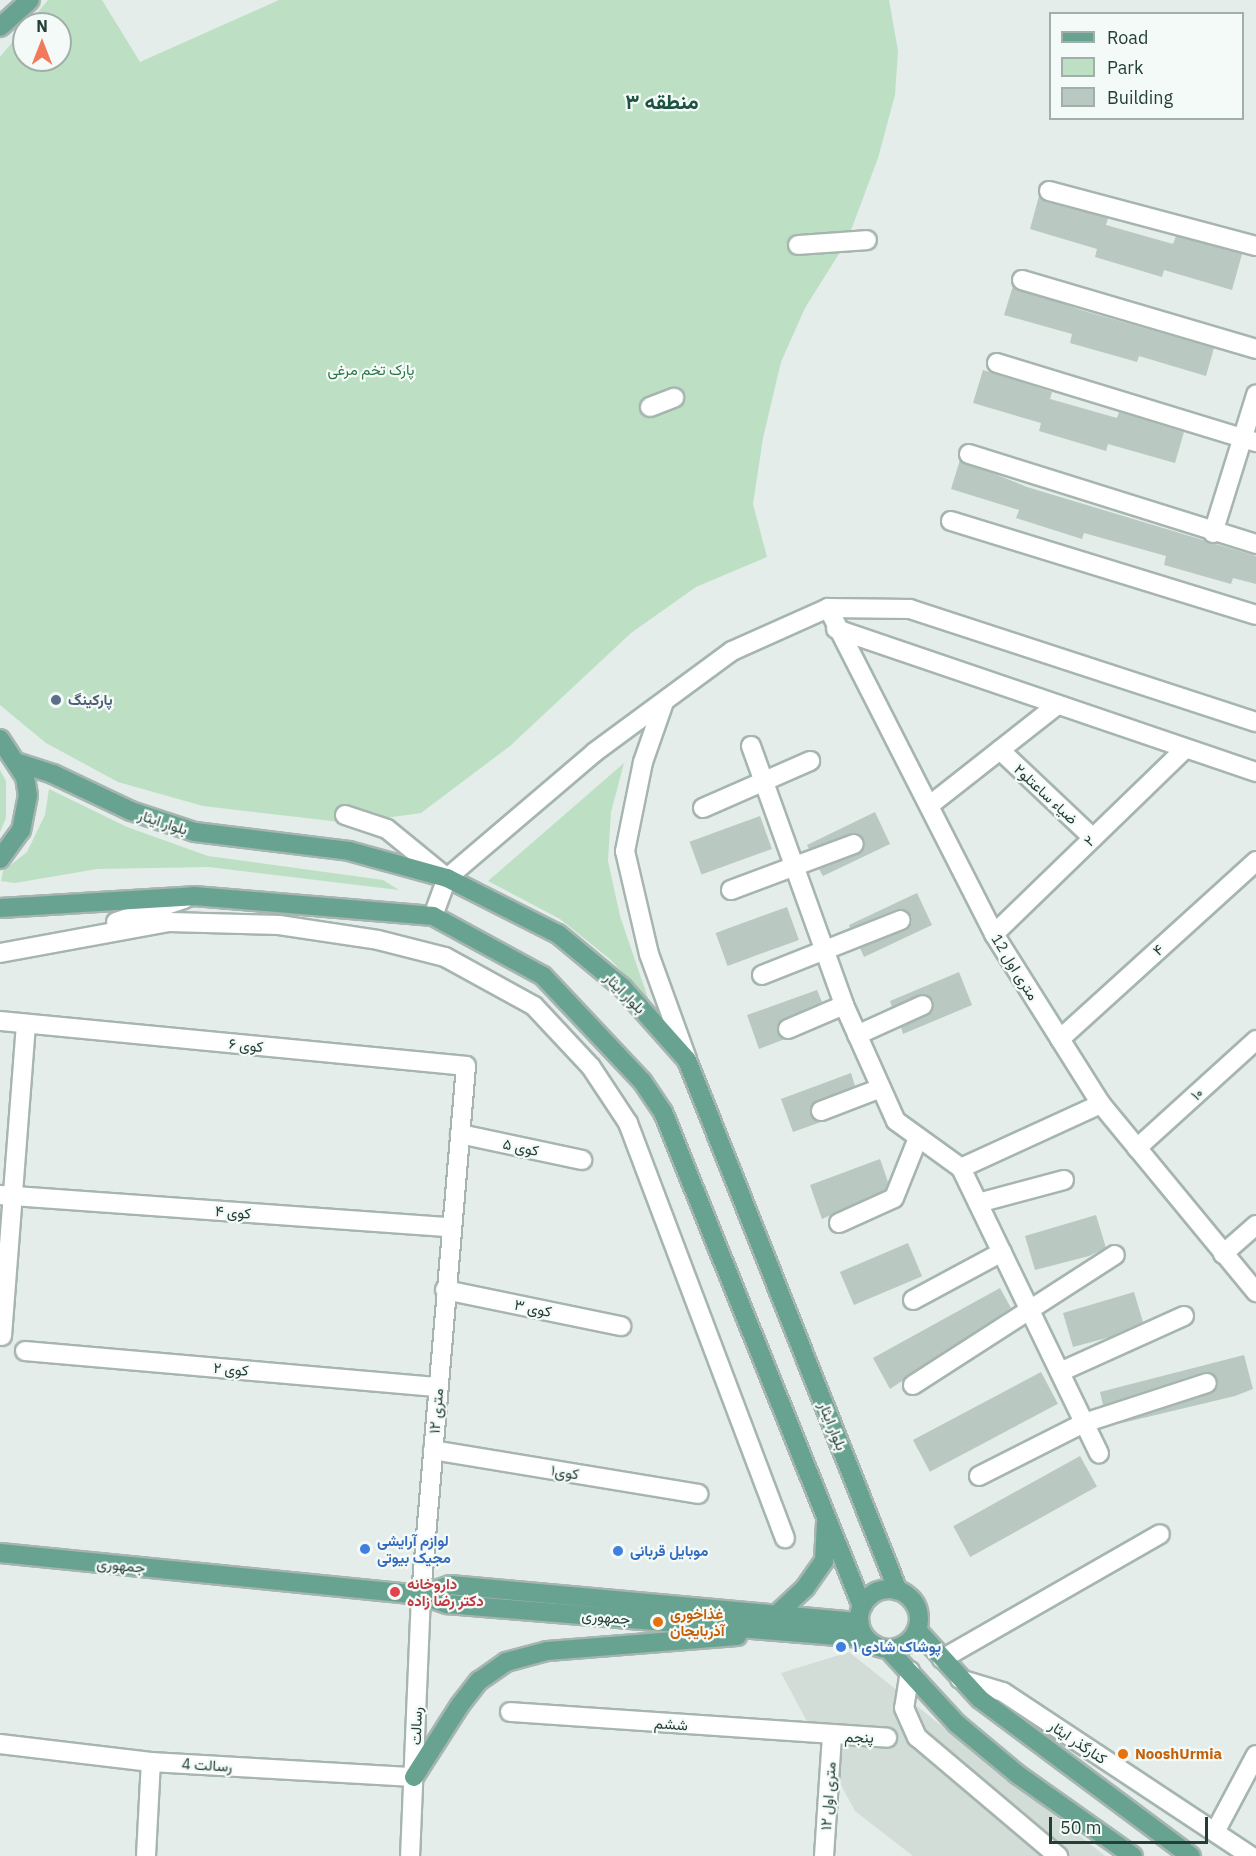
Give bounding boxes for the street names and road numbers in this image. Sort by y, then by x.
street label: ضیاء ساعتلو۲ [1011,760,1081,828]
street label: بلوار ایثار [136,806,190,838]
street label: ۲ [1080,832,1098,850]
street label: 12 متری اول [988,931,1042,1003]
street label: ۴ [1149,940,1167,960]
street label: بلوار ایثار [601,969,649,1017]
street label: کوی ۶ [228,1034,264,1056]
street label: ۱۰ [1187,1084,1207,1104]
street label: کوی ۵ [501,1134,541,1160]
street label: کوی ۴ [214,1202,252,1222]
street label: کوی ۳ [513,1295,553,1321]
street label: کوی ۲ [213,1358,249,1380]
street label: ۱۲ متری [425,1388,447,1434]
street label: بلوار ایثار [815,1399,851,1453]
street label: کوی۱ [550,1461,580,1483]
street label: جمهوری [96,1554,146,1576]
street label: جمهوری [581,1606,631,1628]
street label: رسالت [406,1707,426,1745]
street label: ششم [653,1714,689,1734]
street label: کنارگذر ایثار [1046,1716,1110,1768]
street label: پنجم [844,1728,874,1746]
street label: رسالت 4 [181,1755,233,1775]
street label: ۱۲ متری اول [817,1761,839,1831]

